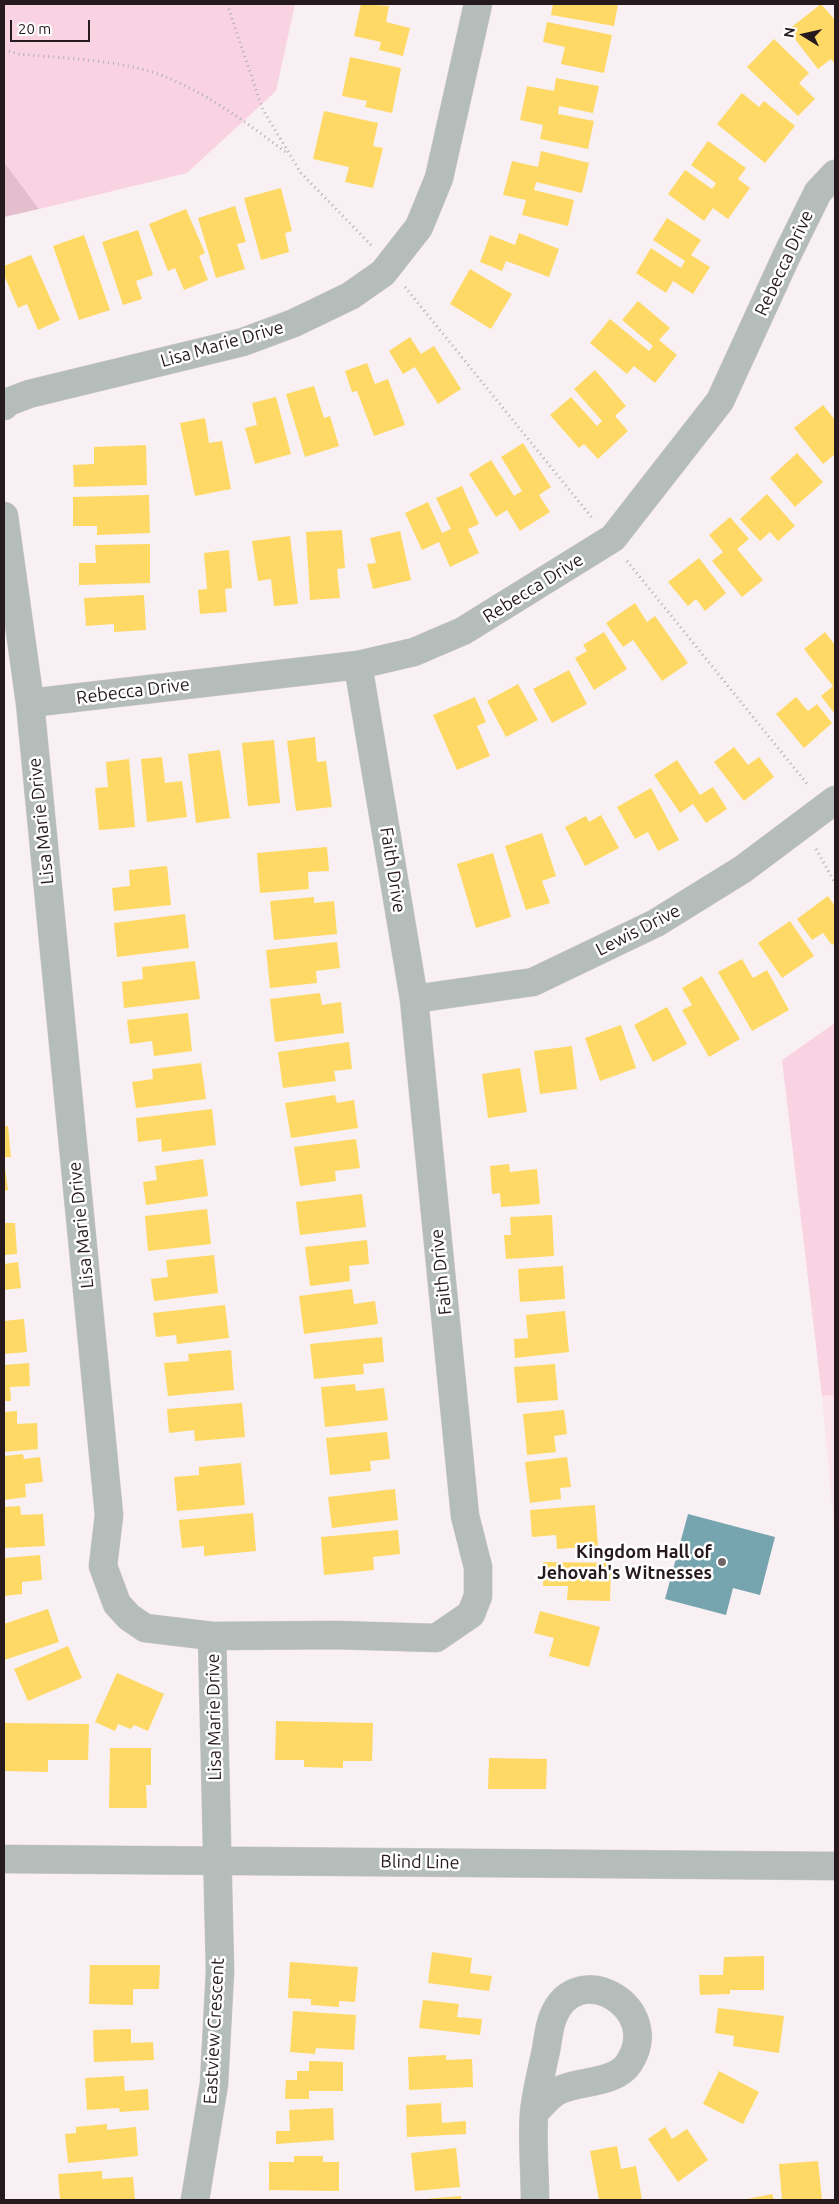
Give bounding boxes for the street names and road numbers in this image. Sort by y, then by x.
street label: Rebecca Drive [750,207,818,319]
street label: Lisa Marie Drive [158,316,286,372]
street label: Rebecca Drive [479,549,587,627]
street label: Rebecca Drive [75,673,191,709]
street label: Lisa Marie Drive [24,757,58,885]
street label: Faith Drive [376,826,410,914]
street label: Lewis Drive [592,900,684,960]
street label: Lisa Marie Drive [64,1161,98,1289]
street label: Faith Drive [426,1228,456,1316]
street label: Lisa Marie Drive [202,1653,226,1781]
street label: Blind Line [380,1851,460,1873]
street label: Eastview Crescent [199,1957,229,2105]

